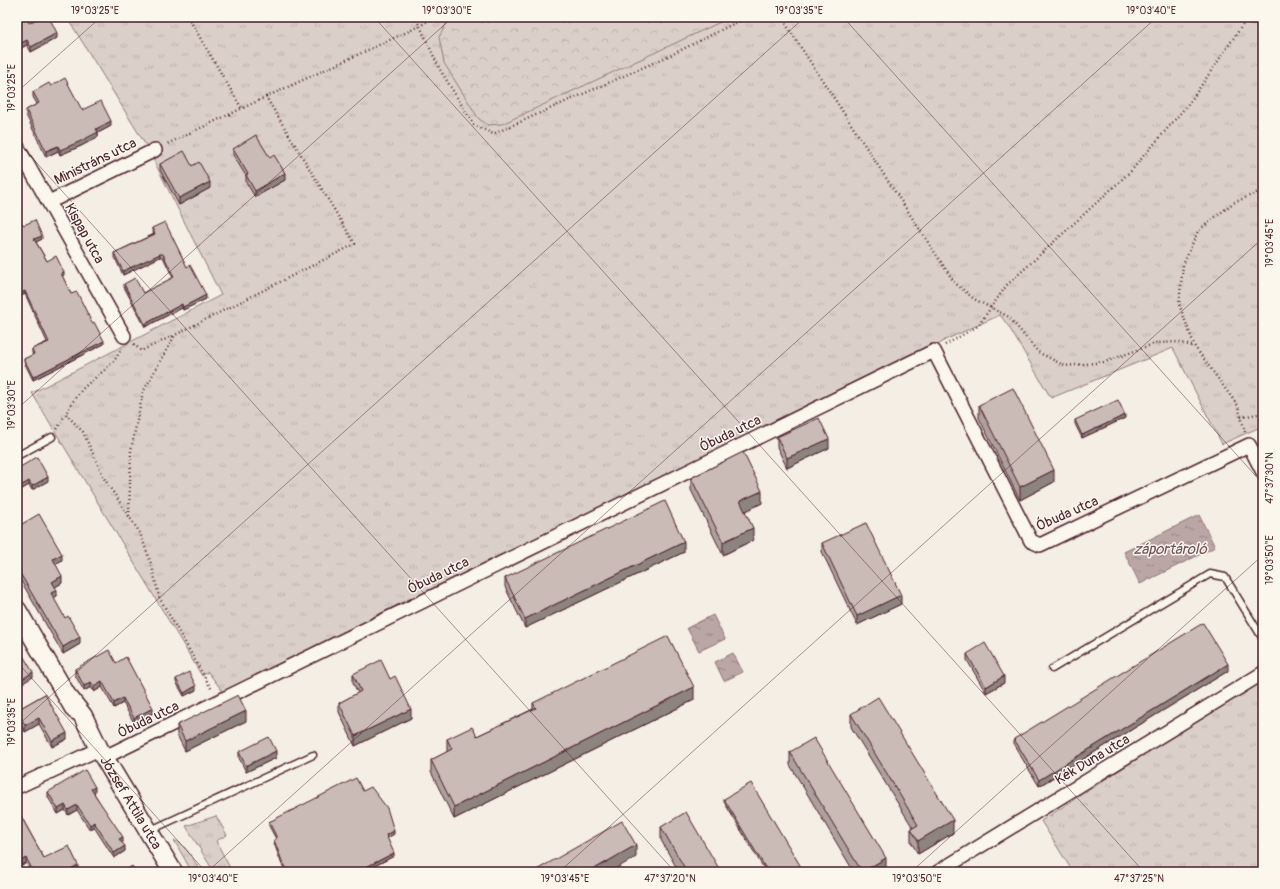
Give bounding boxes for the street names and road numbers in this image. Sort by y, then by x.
street label: Ministráns utca [51,134,139,189]
street label: Kispap utca [61,200,108,266]
street label: Óbuda utca [696,410,764,456]
street label: Óbuda utca [1033,491,1101,535]
street label: Óbuda utca [404,552,472,598]
street label: Óbuda utca [114,696,182,742]
street label: Kék Duna utca [1052,730,1133,788]
street label: József Attila utca [96,753,165,853]

